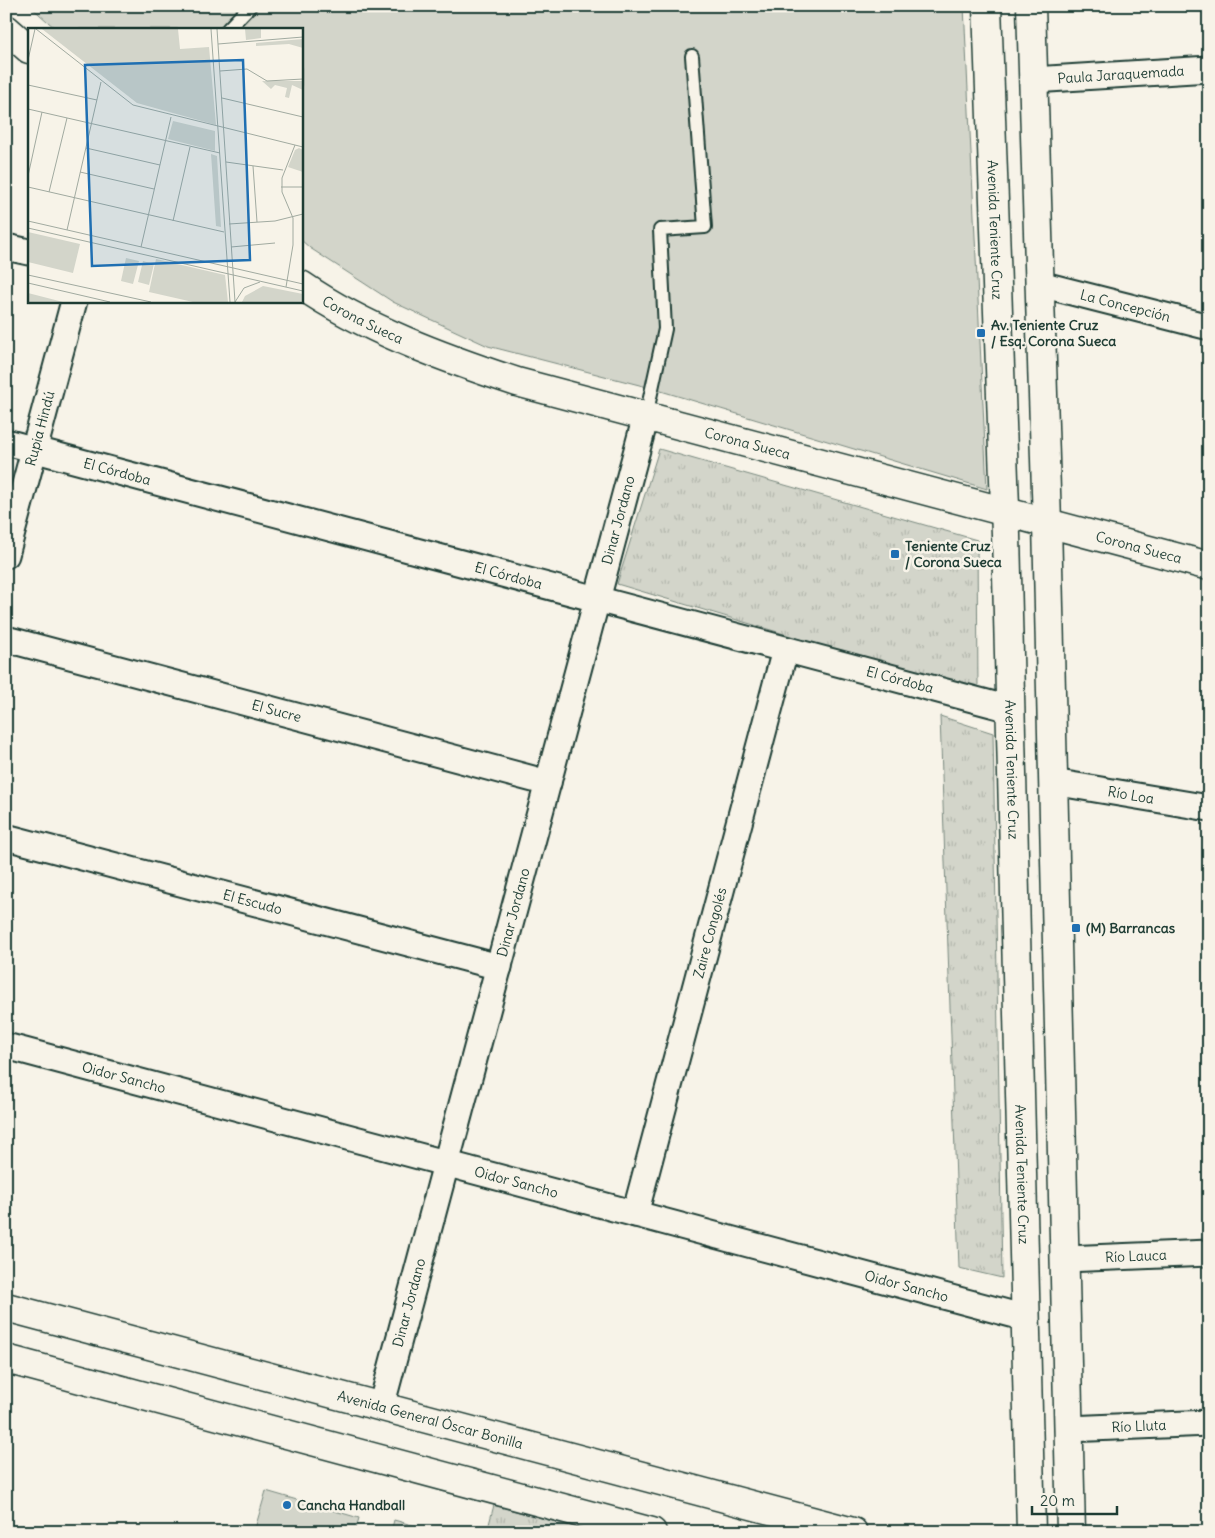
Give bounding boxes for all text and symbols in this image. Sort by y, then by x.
inset map [28,28,302,302]
street label: Paula Jaraquemada [1057,62,1185,87]
street label: Avenida Teniente Cruz [984,160,1007,300]
street label: La Concepción [1078,286,1172,326]
street label: Corona Sueca [319,292,406,348]
place label: Av. Teniente Cruz / Esq. Corona Sueca [991,316,1116,350]
marker: Av. Teniente Cruz / Esq. Corona Sueca [975,327,987,339]
street label: Rupia Hindú [21,389,59,468]
street label: Corona Sueca [702,423,792,463]
street label: El Córdoba [81,454,153,489]
street label: Dinar Jordano [598,474,639,566]
street label: Corona Sueca [1094,527,1184,567]
place label: Teniente Cruz / Corona Sueca [905,537,1002,571]
marker: Teniente Cruz / Corona Sueca [889,548,901,560]
street label: El Córdoba [473,558,544,593]
street label: El Córdoba [864,662,936,697]
street label: El Sucre [250,696,303,726]
street label: Avenida Teniente Cruz [1001,699,1023,840]
street label: Río Loa [1106,782,1155,808]
street label: Dinar Jordano [493,866,534,959]
street label: El Escudo [221,886,284,918]
street label: Zaire Congolés [689,886,730,980]
place label: (M) Barrancas [1086,919,1176,937]
marker: (M) Barrancas [1070,922,1082,934]
street label: Oidor Sancho [80,1058,168,1097]
street label: Avenida Teniente Cruz [1011,1104,1033,1245]
street label: Oidor Sancho [472,1162,560,1202]
street label: Río Lauca [1105,1246,1167,1266]
street label: Dinar Jordano [388,1256,429,1349]
street label: Oidor Sancho [863,1266,951,1306]
street label: Avenida General Óscar Bonilla [336,1386,525,1453]
street label: Río Lluta [1111,1416,1167,1436]
scale bar [1032,1483,1118,1515]
text: 20 m [1040,1491,1075,1510]
place label: Cancha Handball [297,1496,405,1514]
marker: Cancha Handball [281,1499,293,1511]

